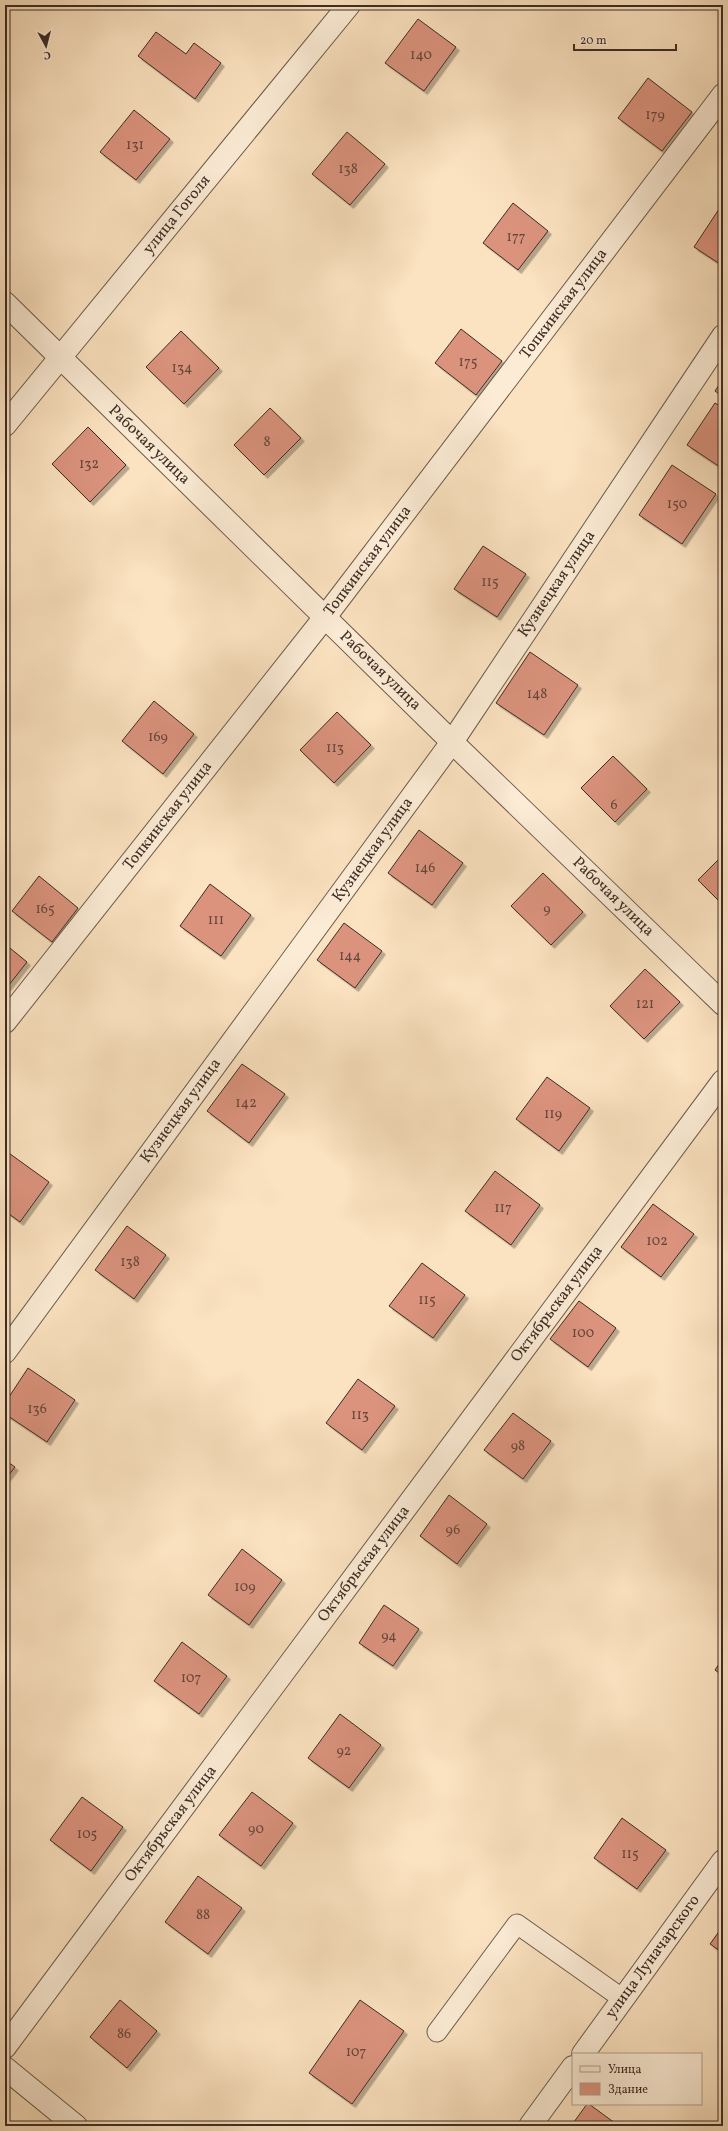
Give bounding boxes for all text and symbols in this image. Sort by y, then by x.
north arrow [26,26,66,66]
scale bar [574,26,676,52]
text: 20 m [580,33,607,49]
house number: 140 [410,46,432,65]
text: С [43,47,51,62]
house number: 179 [645,106,665,125]
house number: 131 [126,136,144,155]
house number: 138 [338,160,358,179]
street label: улица Гоголя [138,171,216,259]
house number: 177 [506,228,526,247]
street label: Топкинская улица [515,244,613,364]
house number: 175 [459,353,477,372]
house number: 134 [172,359,192,378]
street label: Рабочая улица [103,400,195,490]
house number: 8 [263,433,271,452]
house number: 132 [79,455,99,474]
house number: 150 [667,495,687,514]
street label: Топкинская улица [319,501,417,621]
street label: Кузнецкая улица [513,526,601,642]
house number: 115 [481,573,499,592]
street label: Рабочая улица [334,626,426,716]
house number: 148 [527,685,547,704]
house number: 169 [148,728,168,747]
house number: 113 [326,739,344,758]
street label: Топкинская улица [118,757,218,875]
street label: Кузнецкая улица [327,793,419,907]
house number: 6 [610,796,618,815]
street label: Рабочая улица [567,852,659,942]
house number: 146 [415,859,435,878]
house number: 165 [35,900,55,919]
house number: 9 [543,900,551,919]
house number: 111 [208,911,224,930]
house number: 144 [339,947,361,966]
house number: 121 [636,995,654,1014]
street label: Кузнецкая улица [135,1054,227,1168]
house number: 142 [235,1094,257,1113]
house number: 119 [544,1105,562,1124]
house number: 117 [494,1199,512,1218]
house number: 102 [646,1232,668,1251]
street label: Октябрьская улица [506,1241,608,1367]
house number: 138 [120,1253,140,1272]
house number: 115 [418,1291,436,1310]
house number: 100 [572,1324,594,1343]
house number: 136 [27,1400,47,1419]
house number: 113 [351,1406,369,1425]
house number: 98 [511,1437,525,1456]
street label: Октябрьская улица [313,1501,415,1627]
house number: 96 [446,1521,460,1540]
house number: 109 [234,1578,256,1597]
house number: 94 [381,1627,397,1646]
house number: 107 [181,1669,202,1688]
house number: 92 [337,1742,351,1761]
street label: Октябрьская улица [120,1761,222,1887]
house number: 90 [248,1820,264,1839]
house number: 105 [77,1825,97,1844]
house number: 115 [621,1845,639,1864]
street label: улица Луначарского [600,1891,706,2023]
house number: 88 [196,1906,210,1925]
house number: 86 [117,2025,131,2044]
house number: 107 [346,2043,367,2062]
legend [572,2053,702,2105]
text: Улица [608,2062,641,2078]
text: Здание [608,2082,648,2098]

